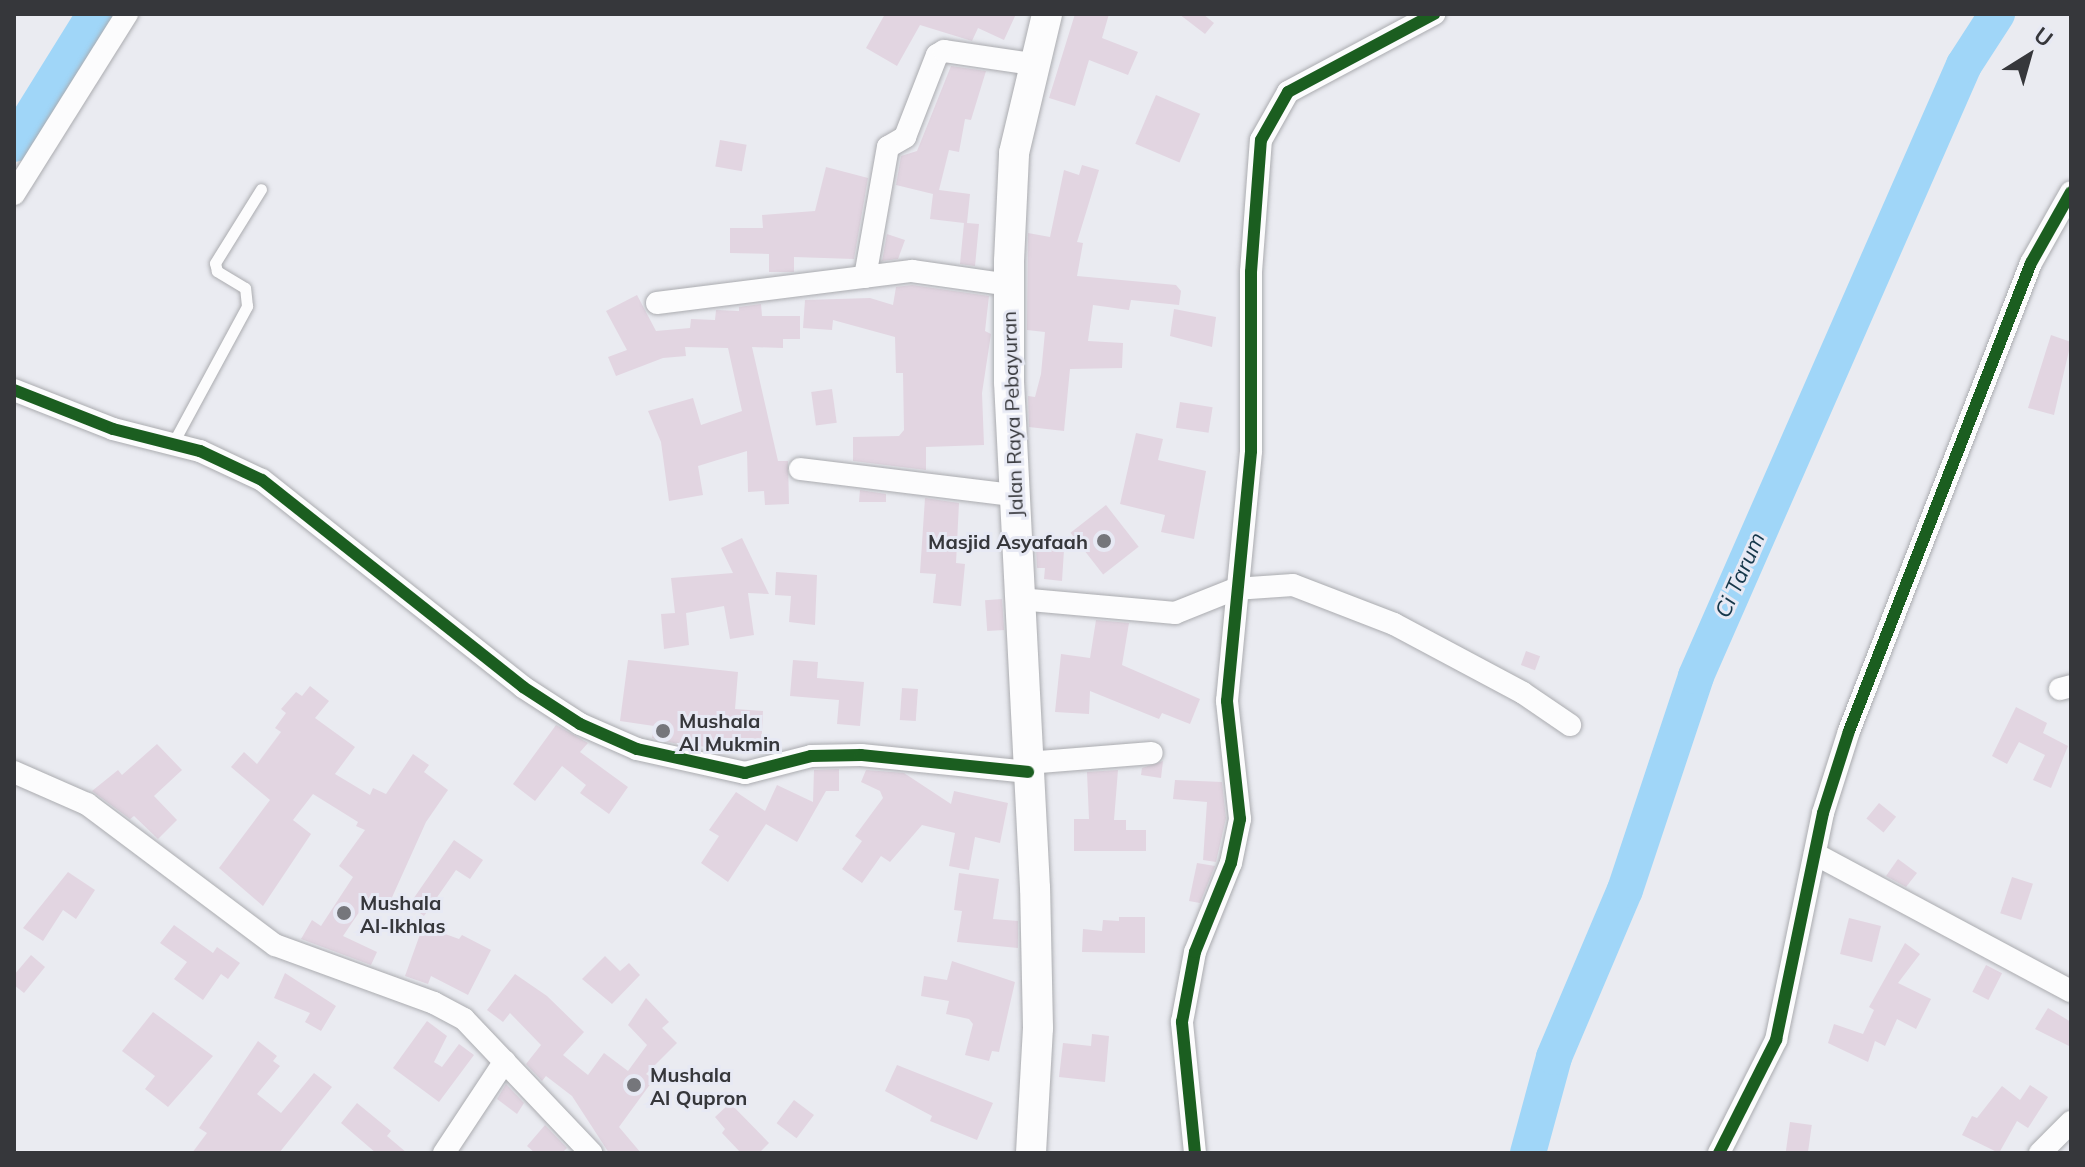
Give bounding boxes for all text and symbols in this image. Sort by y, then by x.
north arrow [1989,16,2069,96]
text: U [2029,21,2058,53]
street label: Jalan Raya Pebayuran [996,311,1028,517]
water label: Ci Tarum [1709,528,1771,622]
place label: Masjid Asyafaah [928,529,1088,553]
marker: Masjid Asyafaah [1095,532,1113,550]
place label: Mushala Al Mukmin [679,708,780,755]
marker: Mushala Al Mukmin [654,722,672,740]
place label: Mushala Al-Ikhlas [360,890,445,937]
marker: Mushala Al-Ikhlas [335,904,353,922]
place label: Mushala Al Qupron [650,1062,747,1109]
marker: Mushala Al Qupron [625,1076,643,1094]

